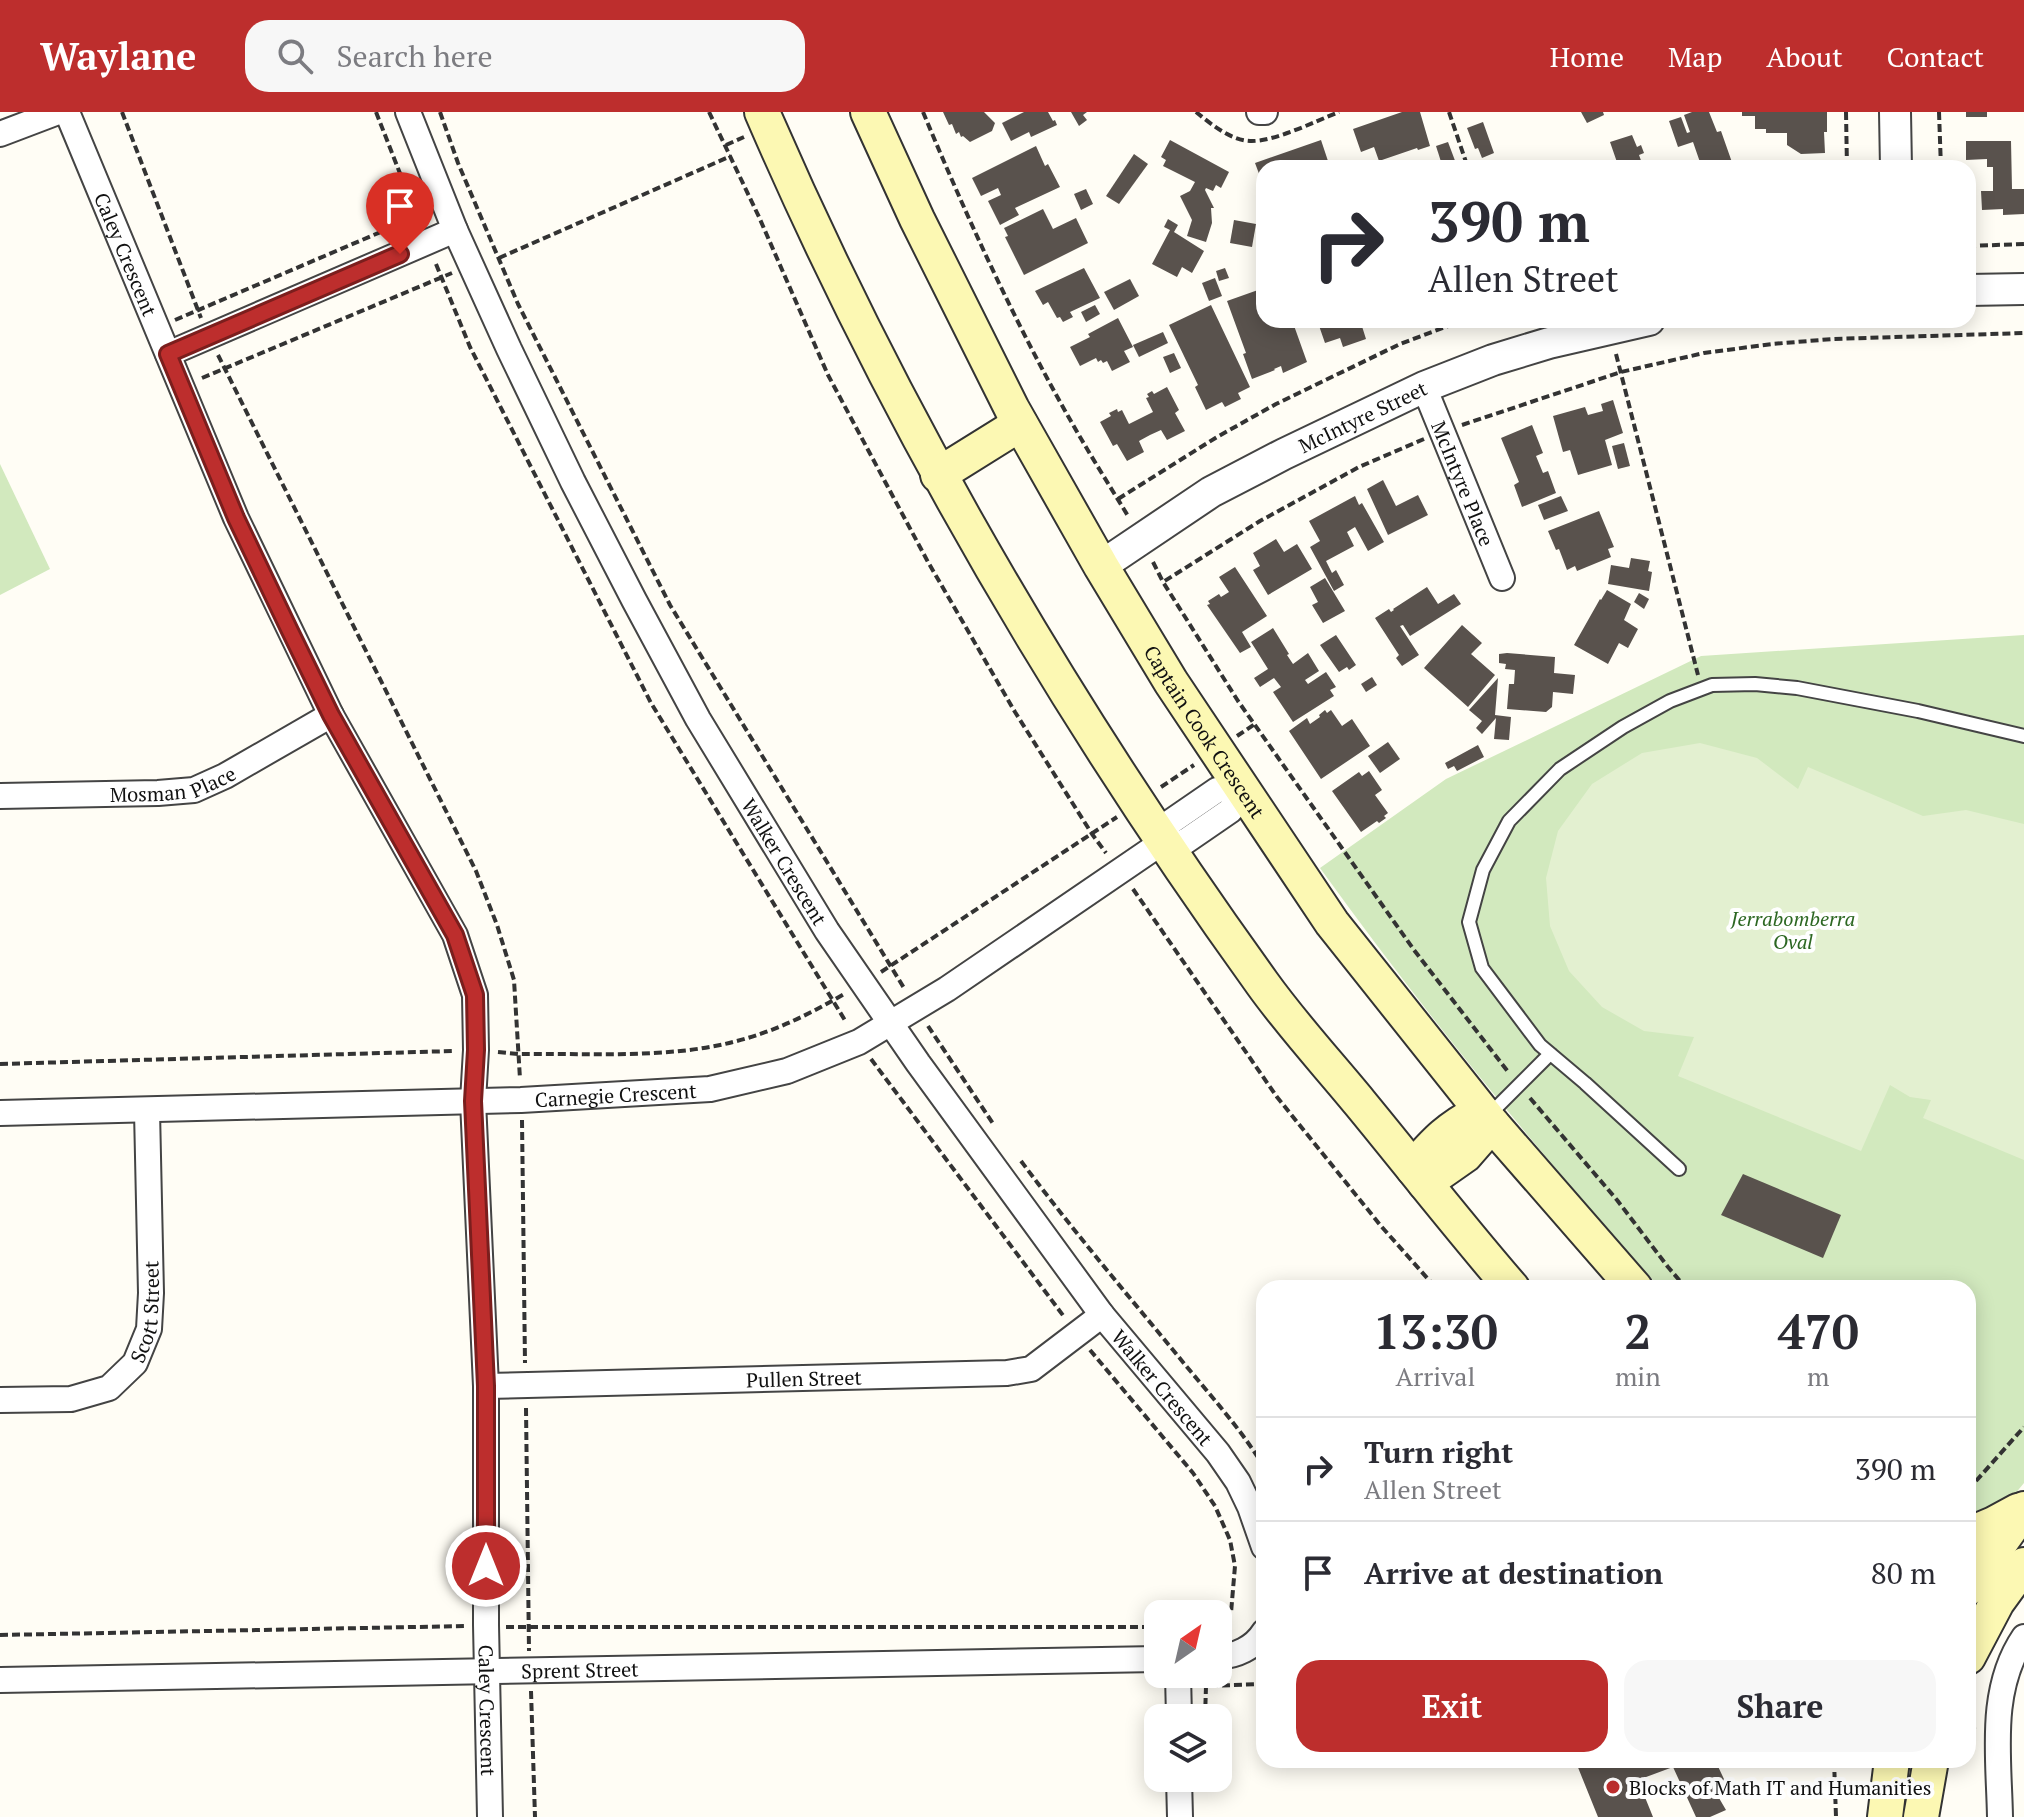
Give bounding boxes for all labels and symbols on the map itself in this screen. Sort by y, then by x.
pin [366,172,434,254]
street label: Caley Crescent [88,188,164,321]
street label: McIntyre Street [1294,374,1432,459]
street label: McIntyre Place [1426,417,1501,550]
street label: Captain Cook Crescent [1138,640,1272,824]
street label: Mosman Place [110,759,240,807]
street label: Walker Crescent [736,793,834,930]
park label: Jerrabomberra Oval [1730,905,1855,955]
street label: Carnegie Crescent [534,1076,698,1113]
street label: Scott Street [123,1260,165,1367]
street label: Walker Crescent [1106,1323,1220,1451]
street label: Pullen Street [746,1363,863,1393]
position arrow [444,1524,528,1608]
north arrow [1144,1600,1232,1688]
street label: Caley Crescent [473,1644,503,1777]
street label: Sprent Street [521,1655,639,1684]
place label: Blocks of Math IT and Humanities [1629,1774,1931,1801]
marker: Blocks of Math IT and Humanities [1604,1778,1622,1796]

